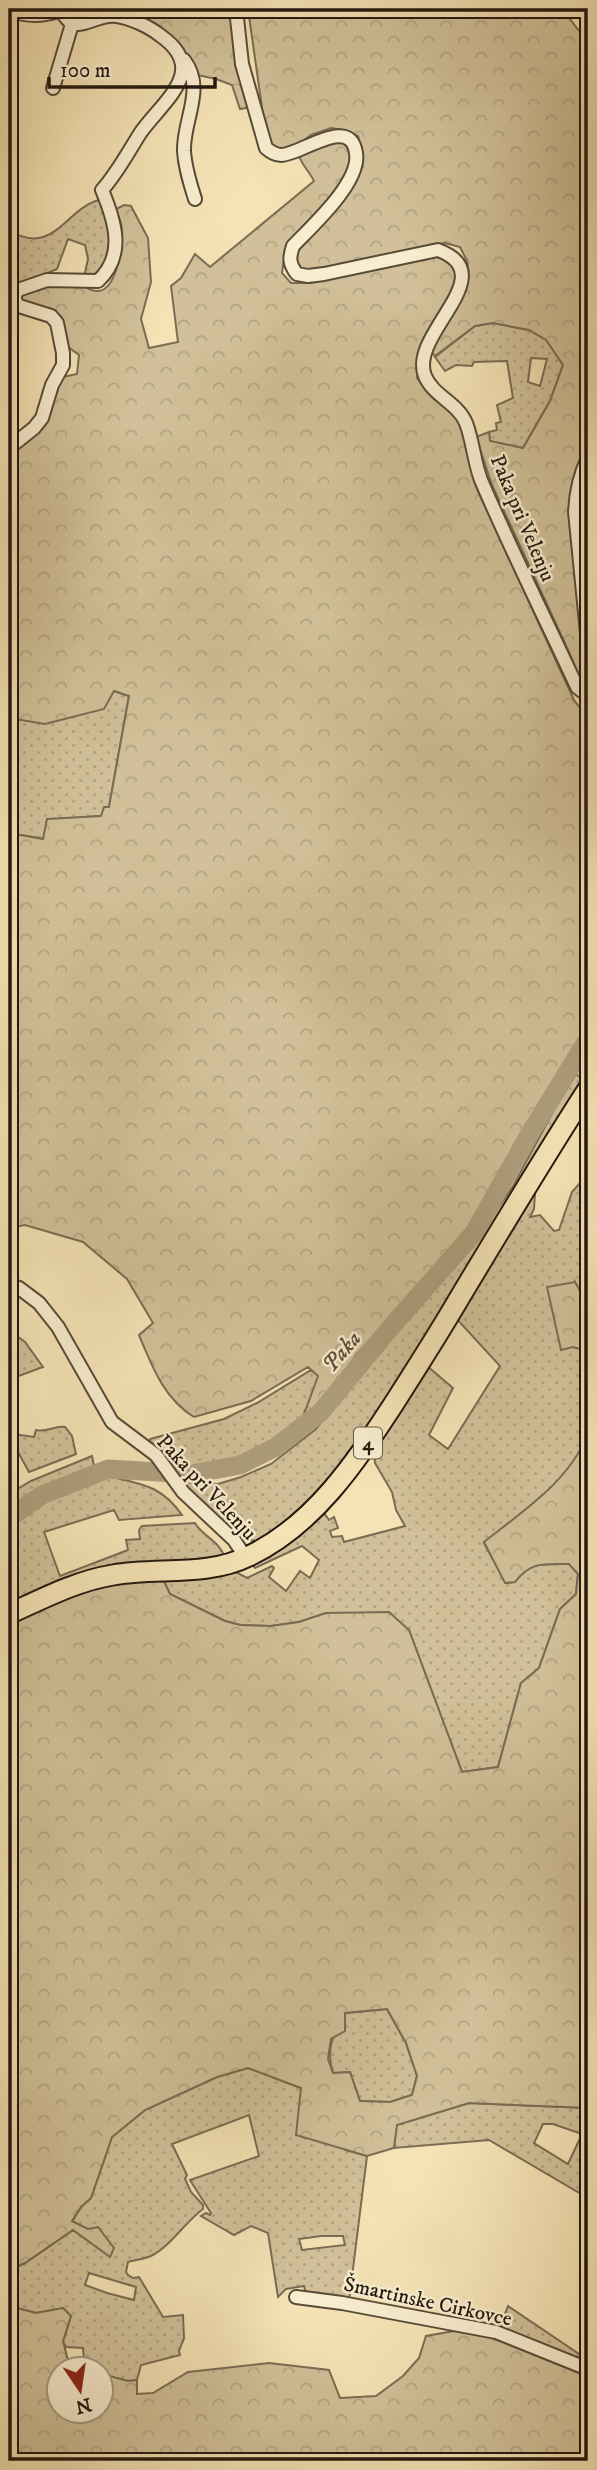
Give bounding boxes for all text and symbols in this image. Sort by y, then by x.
scale bar [49,46,215,90]
text: 100 m [60,58,111,84]
street label: Paka pri Velenju [484,451,560,586]
water label: Paka [316,1325,368,1379]
road number: 4 [354,1428,382,1458]
street label: Paka pri Velenju [151,1429,262,1546]
street label: Šmartinske Cirkovce [341,2269,515,2333]
north arrow [46,2354,116,2424]
text: N [73,2392,94,2418]

